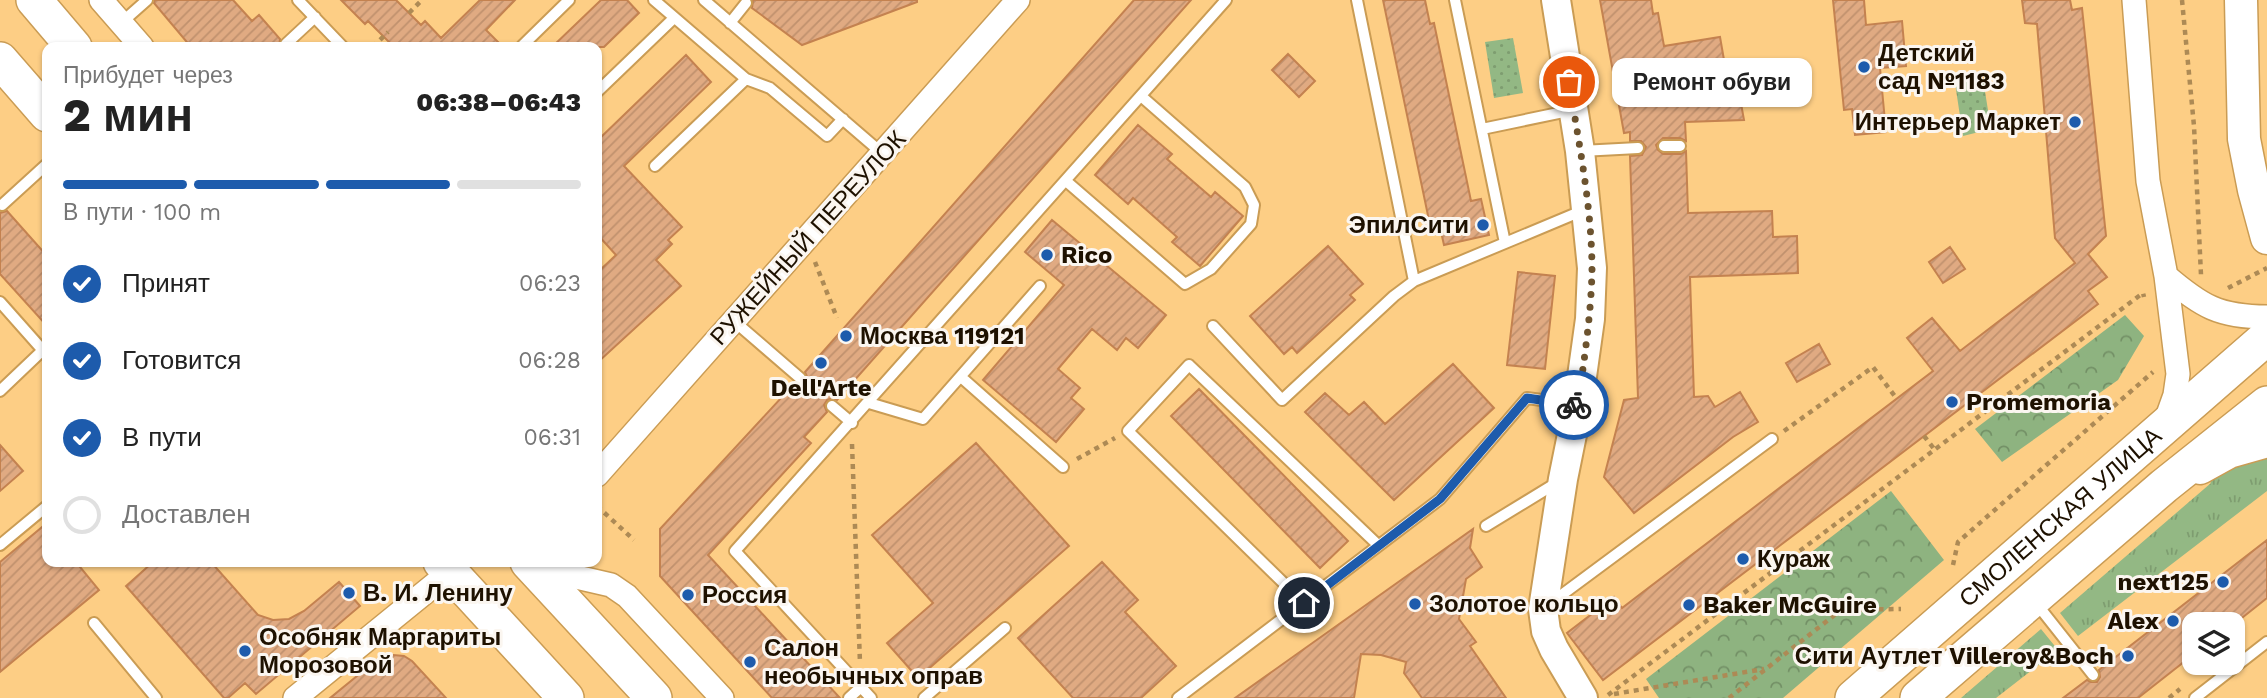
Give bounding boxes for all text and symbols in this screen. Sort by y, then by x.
place label: Детский сад №1183 [1878,39,2005,95]
pin [1539,52,1599,112]
callout: Ремонт обуви [1611,57,1810,106]
marker: Детский сад №1183 [1856,59,1872,75]
text: Прибудет через [63,62,233,89]
icon: bag [1550,63,1588,101]
text: Ремонт обуви [1633,69,1791,96]
text: 06:38–06:43 [416,87,581,117]
text: 2 мин [63,88,193,142]
place label: Интерьер Маркет [1855,108,2061,136]
marker: Интерьер Маркет [2067,114,2083,130]
street label: РУЖЕЙНЫЙ ПЕРЕУЛОК [704,125,912,351]
text: В пути · 100 m [63,199,221,226]
place label: ЭпилСити [1349,211,1469,239]
marker: ЭпилСити [1475,217,1491,233]
place label: Rico [1061,241,1112,269]
marker: Rico [1039,247,1055,263]
icon: check [63,265,101,303]
text: Принят [122,268,210,298]
text: 06:23 [519,270,581,297]
place label: Москва 119121 [860,322,1025,350]
marker: Москва 119121 [838,328,854,344]
icon: check [63,342,101,380]
text: Готовится [122,345,241,375]
text: 06:28 [518,347,581,374]
marker: Dell'Arte [813,355,829,371]
courier [1539,370,1609,440]
place label: Dell'Arte [770,374,872,402]
icon: bike [1555,386,1593,424]
place label: Promemoria [1966,388,2111,416]
marker: Promemoria [1944,394,1960,410]
icon: check [63,419,101,457]
text: В пути [122,422,202,452]
street label: СМОЛЕНСКАЯ УЛИЦА [1954,422,2167,613]
text: 06:31 [524,424,581,451]
text: Доставлен [122,499,251,529]
place label: Кураж [1757,545,1831,573]
marker: Кураж [1735,551,1751,567]
place label: next125 [2118,568,2209,596]
pin [1274,573,1334,633]
marker: next125 [2215,574,2231,590]
place label: В. И. Ленину [363,579,513,607]
place label: Россия [702,581,787,609]
icon: home [1285,584,1323,622]
marker: В. И. Ленину [341,585,357,601]
marker: Россия [680,587,696,603]
place label: Золотое кольцо [1429,590,1619,618]
place label: Baker McGuire [1703,591,1877,619]
marker: Золотое кольцо [1407,596,1423,612]
marker: Baker McGuire [1681,597,1697,613]
place label: Alex [2108,607,2159,635]
map controls [2182,612,2245,675]
button: layers [2182,612,2245,675]
marker: Alex [2165,613,2181,629]
place label: Особняк Маргариты Морозовой [259,623,501,679]
place label: Салон необычных оправ [764,634,983,690]
place label: Сити Аутлет Villeroy&Boch [1795,642,2114,670]
marker: Особняк Маргариты Морозовой [237,643,253,659]
marker: Сити Аутлет Villeroy&Boch [2120,648,2136,664]
marker: Салон необычных оправ [742,654,758,670]

